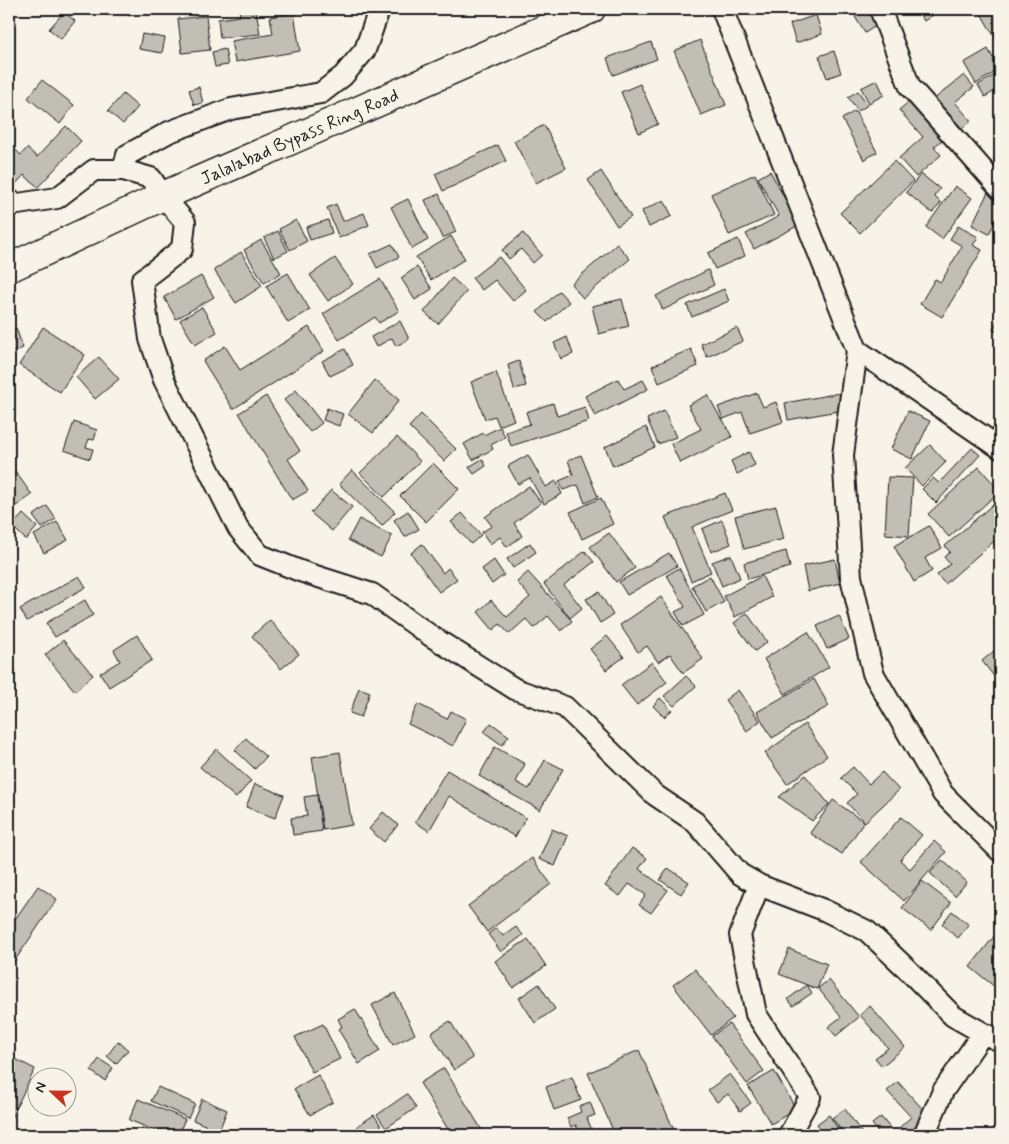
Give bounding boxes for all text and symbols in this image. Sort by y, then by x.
street label: Jalalabad Bypass Ring Road [197,83,403,191]
north arrow [28,1066,78,1116]
text: N [31,1080,51,1095]

